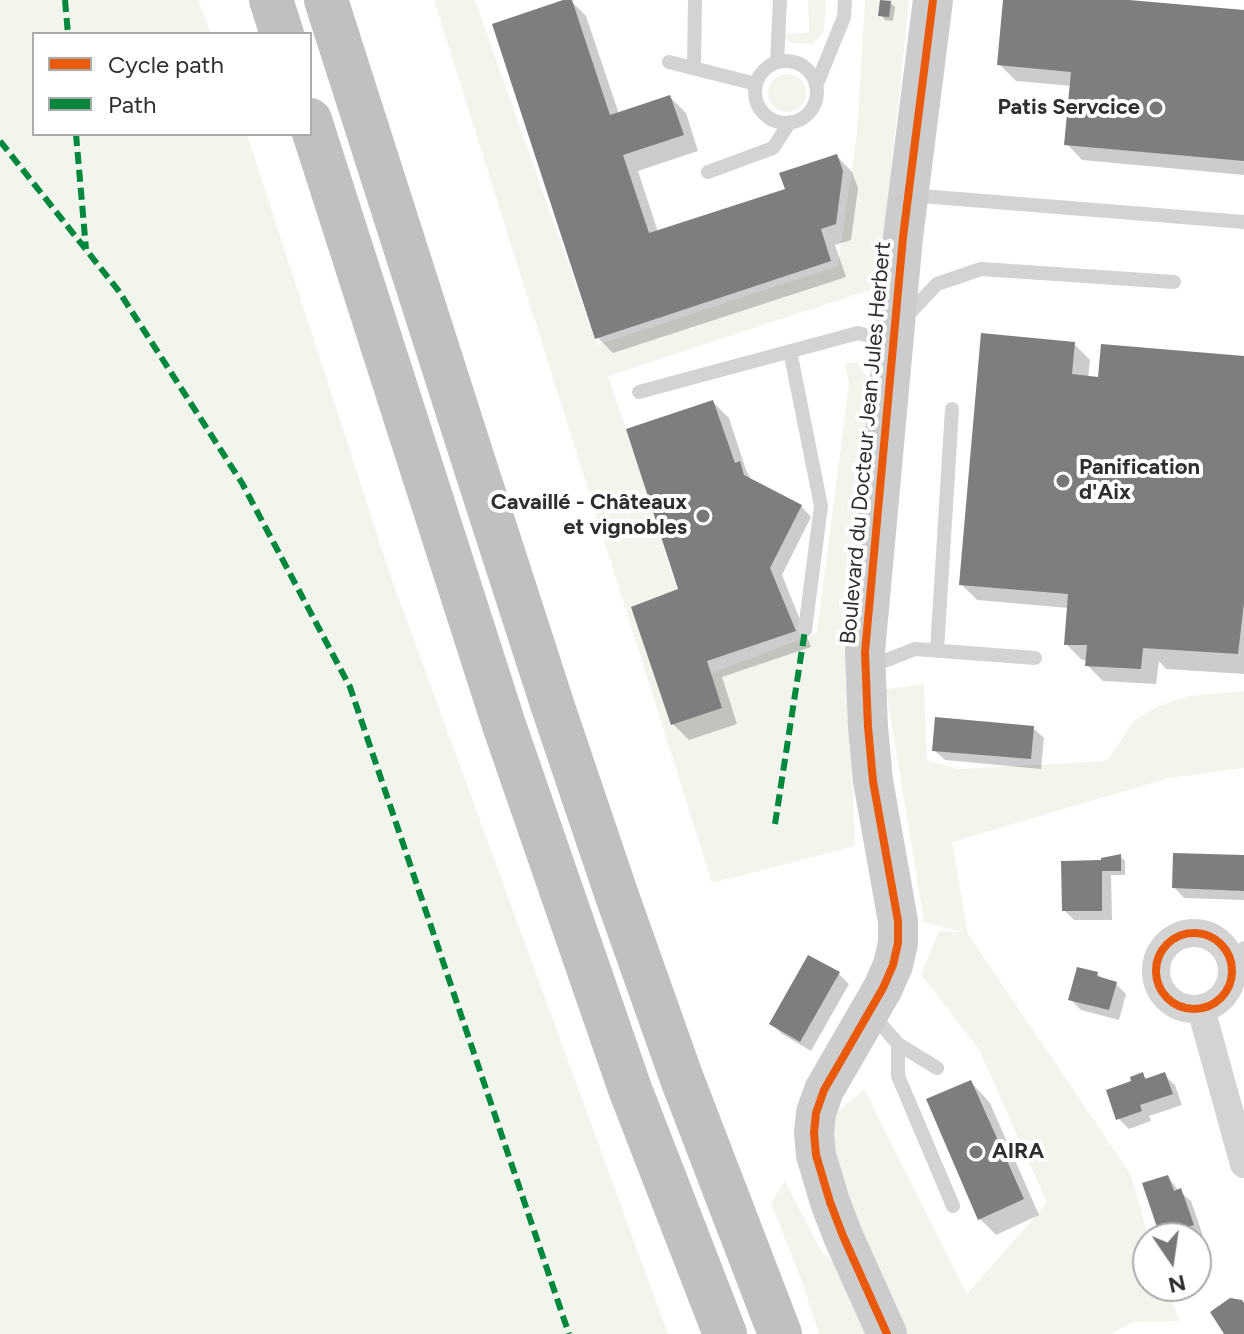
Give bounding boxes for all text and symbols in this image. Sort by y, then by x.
legend [32,32,312,136]
text: Cycle path [108,50,224,79]
text: Path [108,90,156,119]
place label: Patis Servcice [997,95,1140,121]
marker: Patis Servcice [1147,99,1165,117]
street label: Boulevard du Docteur Jean Jules Herbert [835,241,897,645]
place label: Panification d'Aix [1079,455,1200,506]
marker: Panification d'Aix [1054,472,1072,490]
place label: Cavaillé - Châteaux et vignobles [491,490,687,542]
marker: Cavaillé - Châteaux et vignobles [694,507,712,525]
place label: AIRA [992,1139,1044,1165]
marker: AIRA [967,1143,985,1161]
north arrow [1132,1222,1212,1302]
text: N [1166,1269,1188,1299]

